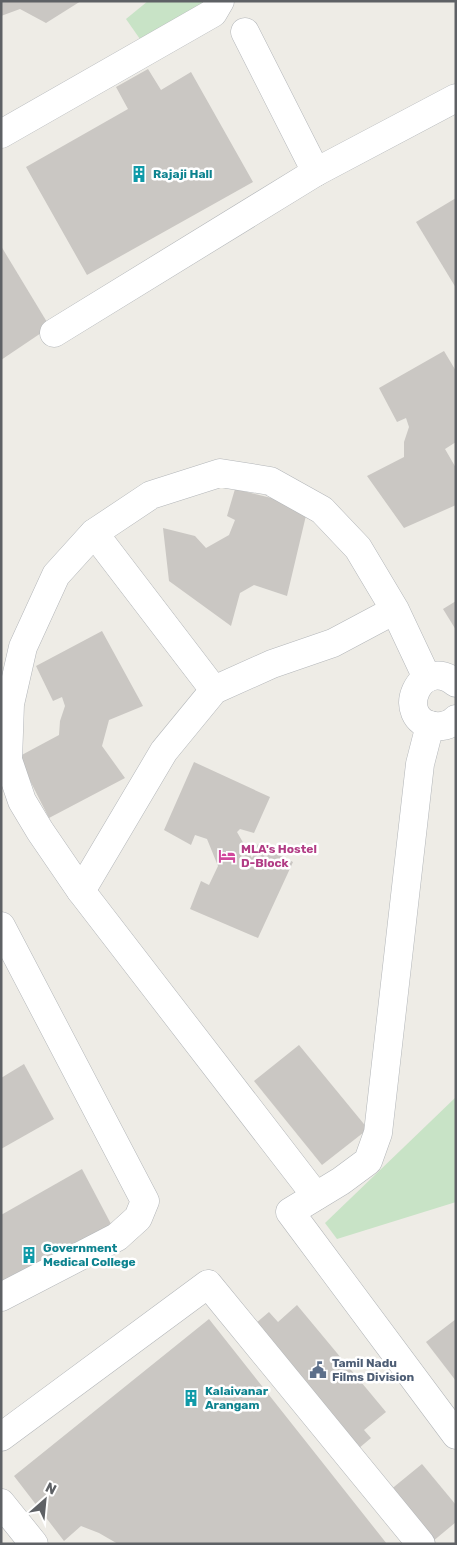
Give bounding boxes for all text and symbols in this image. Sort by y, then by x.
building icon: Rajaji Hall [129,164,149,184]
place label: Rajaji Hall [153,167,212,181]
place label: MLA's Hostel D-Block [241,842,317,870]
hotel icon: MLA's Hostel D-Block [217,846,237,866]
place label: Government Medical College [43,1241,136,1269]
building icon: Government Medical College [19,1245,39,1265]
place label: Tamil Nadu Films Division [332,1356,414,1384]
public building icon: Tamil Nadu Films Division [308,1360,328,1380]
place label: Kalaivanar Arangam [205,1384,269,1412]
building icon: Kalaivanar Arangam [181,1388,201,1408]
north arrow [20,1475,70,1525]
text: N [42,1479,59,1499]

